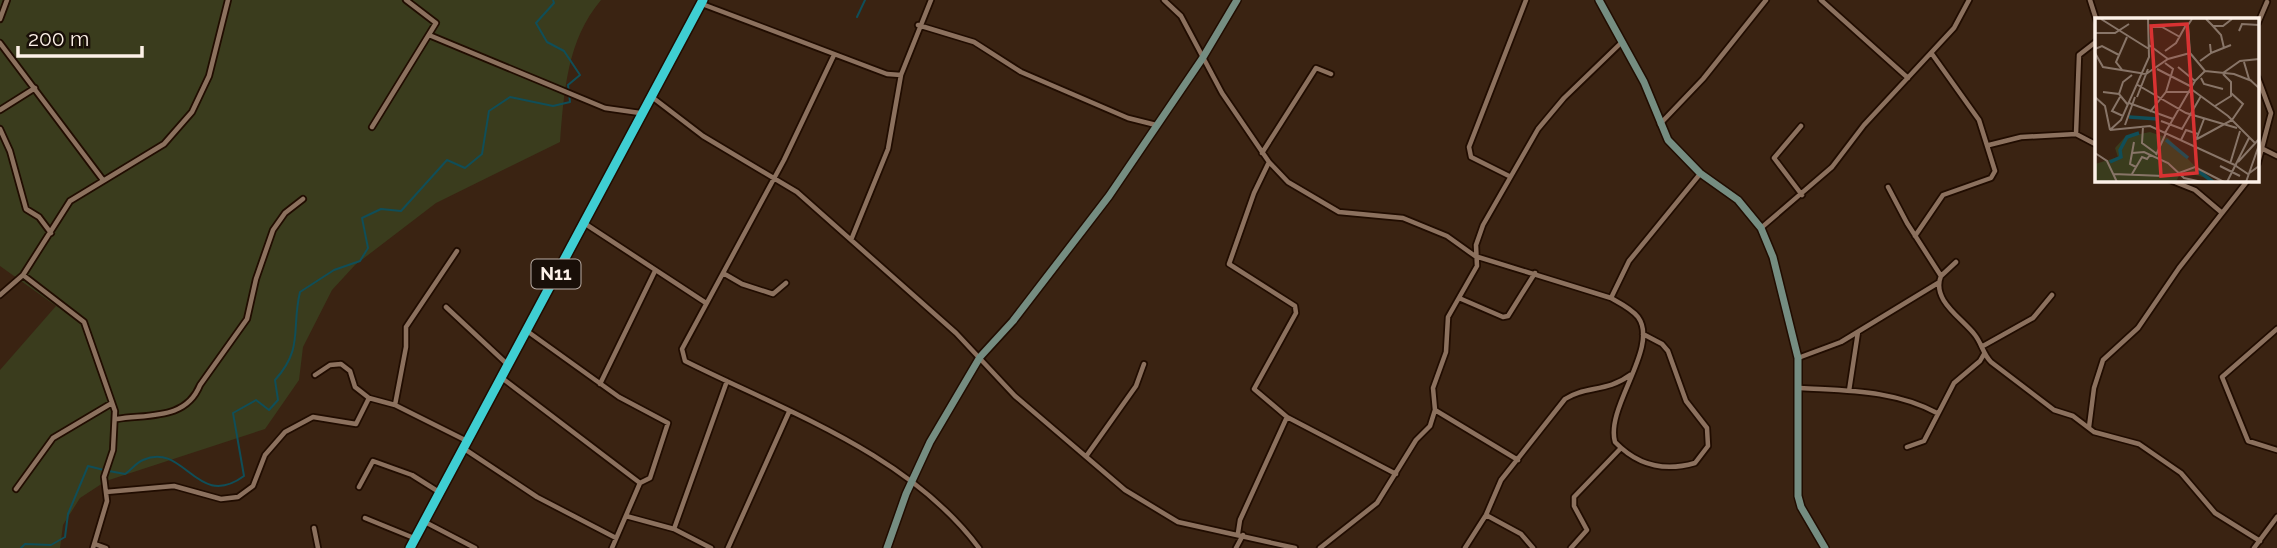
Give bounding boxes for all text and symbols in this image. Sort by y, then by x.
scale bar [18,14,142,58]
inset map [2095,18,2260,182]
text: 200 m [28,26,89,51]
road number: N11 [532,260,580,288]

